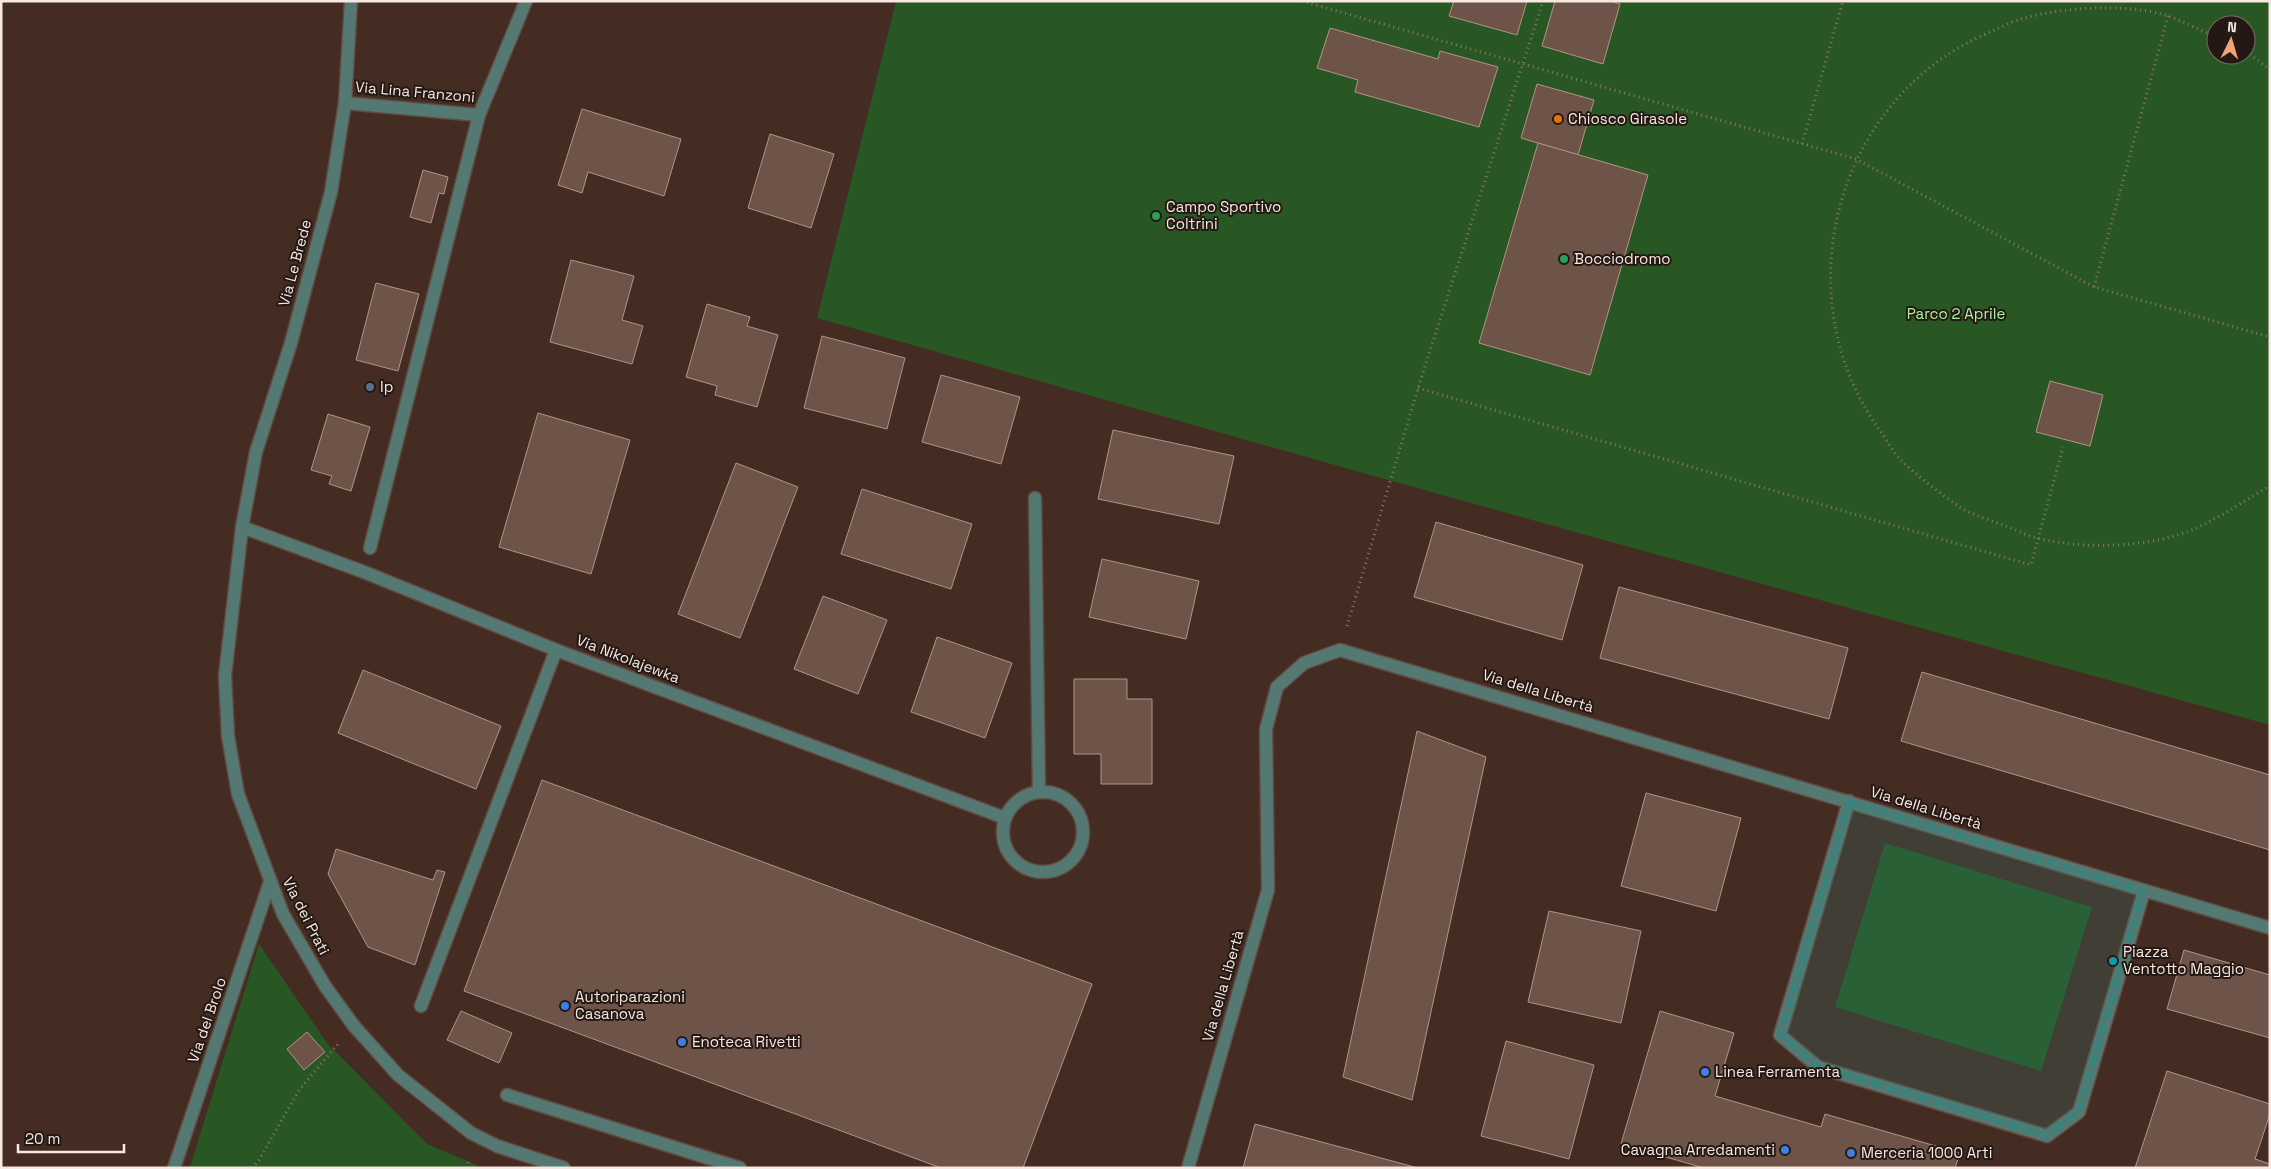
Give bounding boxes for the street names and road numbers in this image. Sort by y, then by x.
street label: Via Lina Franzoni [354,77,476,106]
street label: Via Le Brede [274,217,315,308]
street label: Via Nikolajewka [574,630,683,687]
street label: Via della Libertà [1480,665,1596,717]
street label: Via della Libertà [1868,782,1984,834]
street label: Via dei Prati [279,874,334,958]
street label: Via della Libertà [1197,927,1248,1044]
street label: Via del Brolo [183,975,230,1065]

